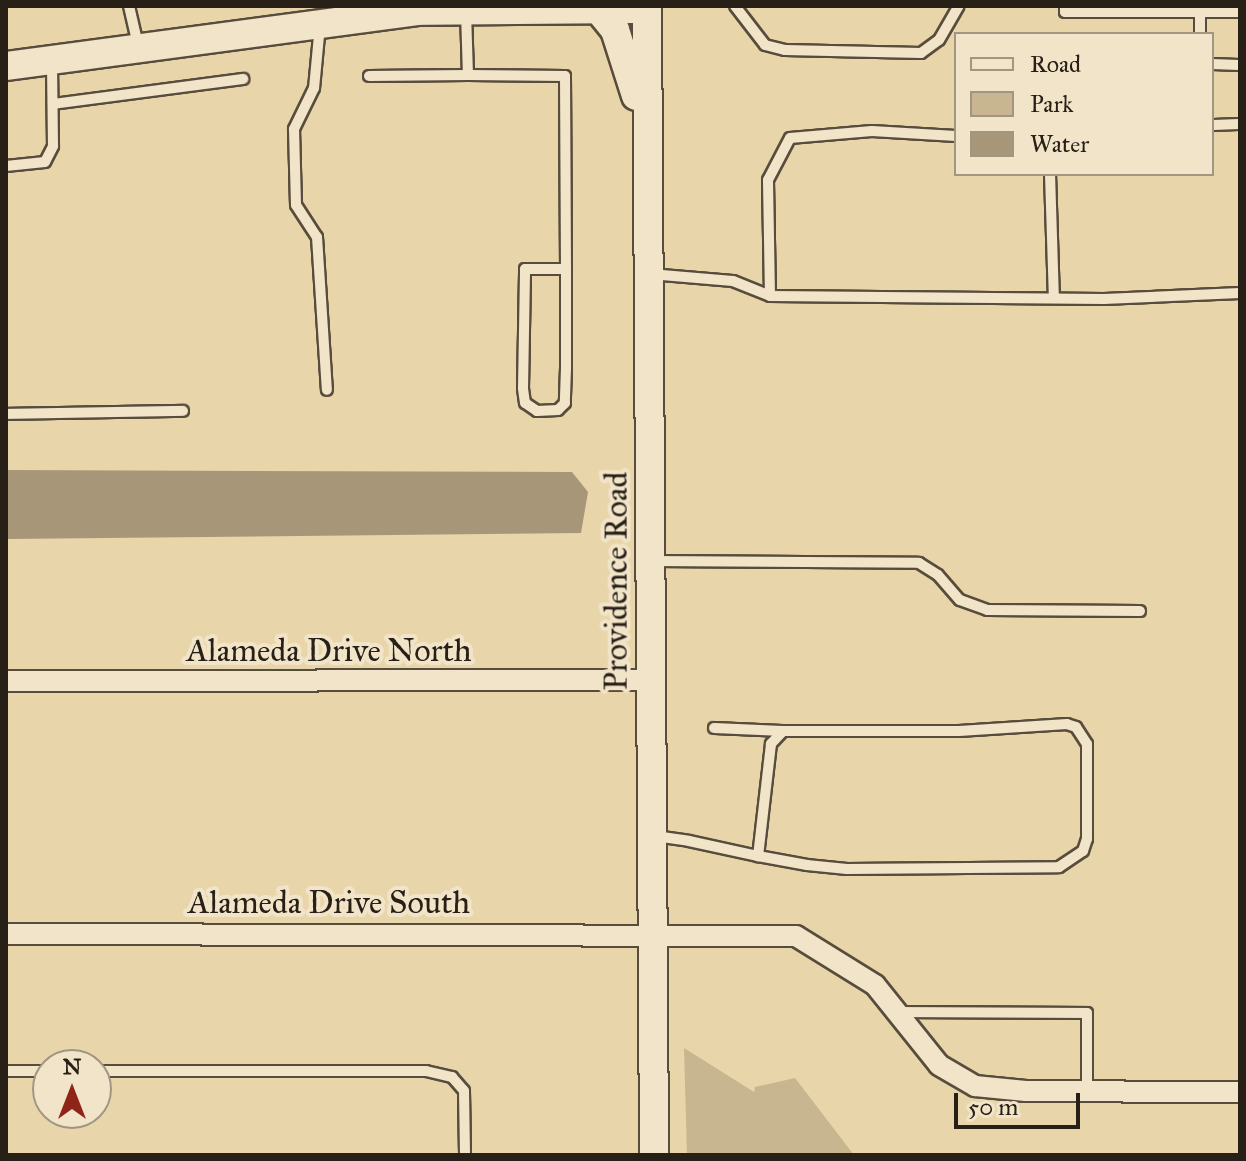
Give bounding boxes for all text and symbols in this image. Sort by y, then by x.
legend [954,32,1214,176]
text: Road [1030,49,1081,79]
text: Park [1030,89,1073,119]
text: Water [1030,129,1089,159]
street label: Providence Road [598,472,636,690]
street label: Alameda Drive North [186,632,472,670]
street label: Alameda Drive South [188,884,470,922]
north arrow [32,1049,112,1129]
text: N [63,1053,81,1080]
scale bar [958,1077,1084,1127]
text: 50 m [968,1092,1018,1122]

